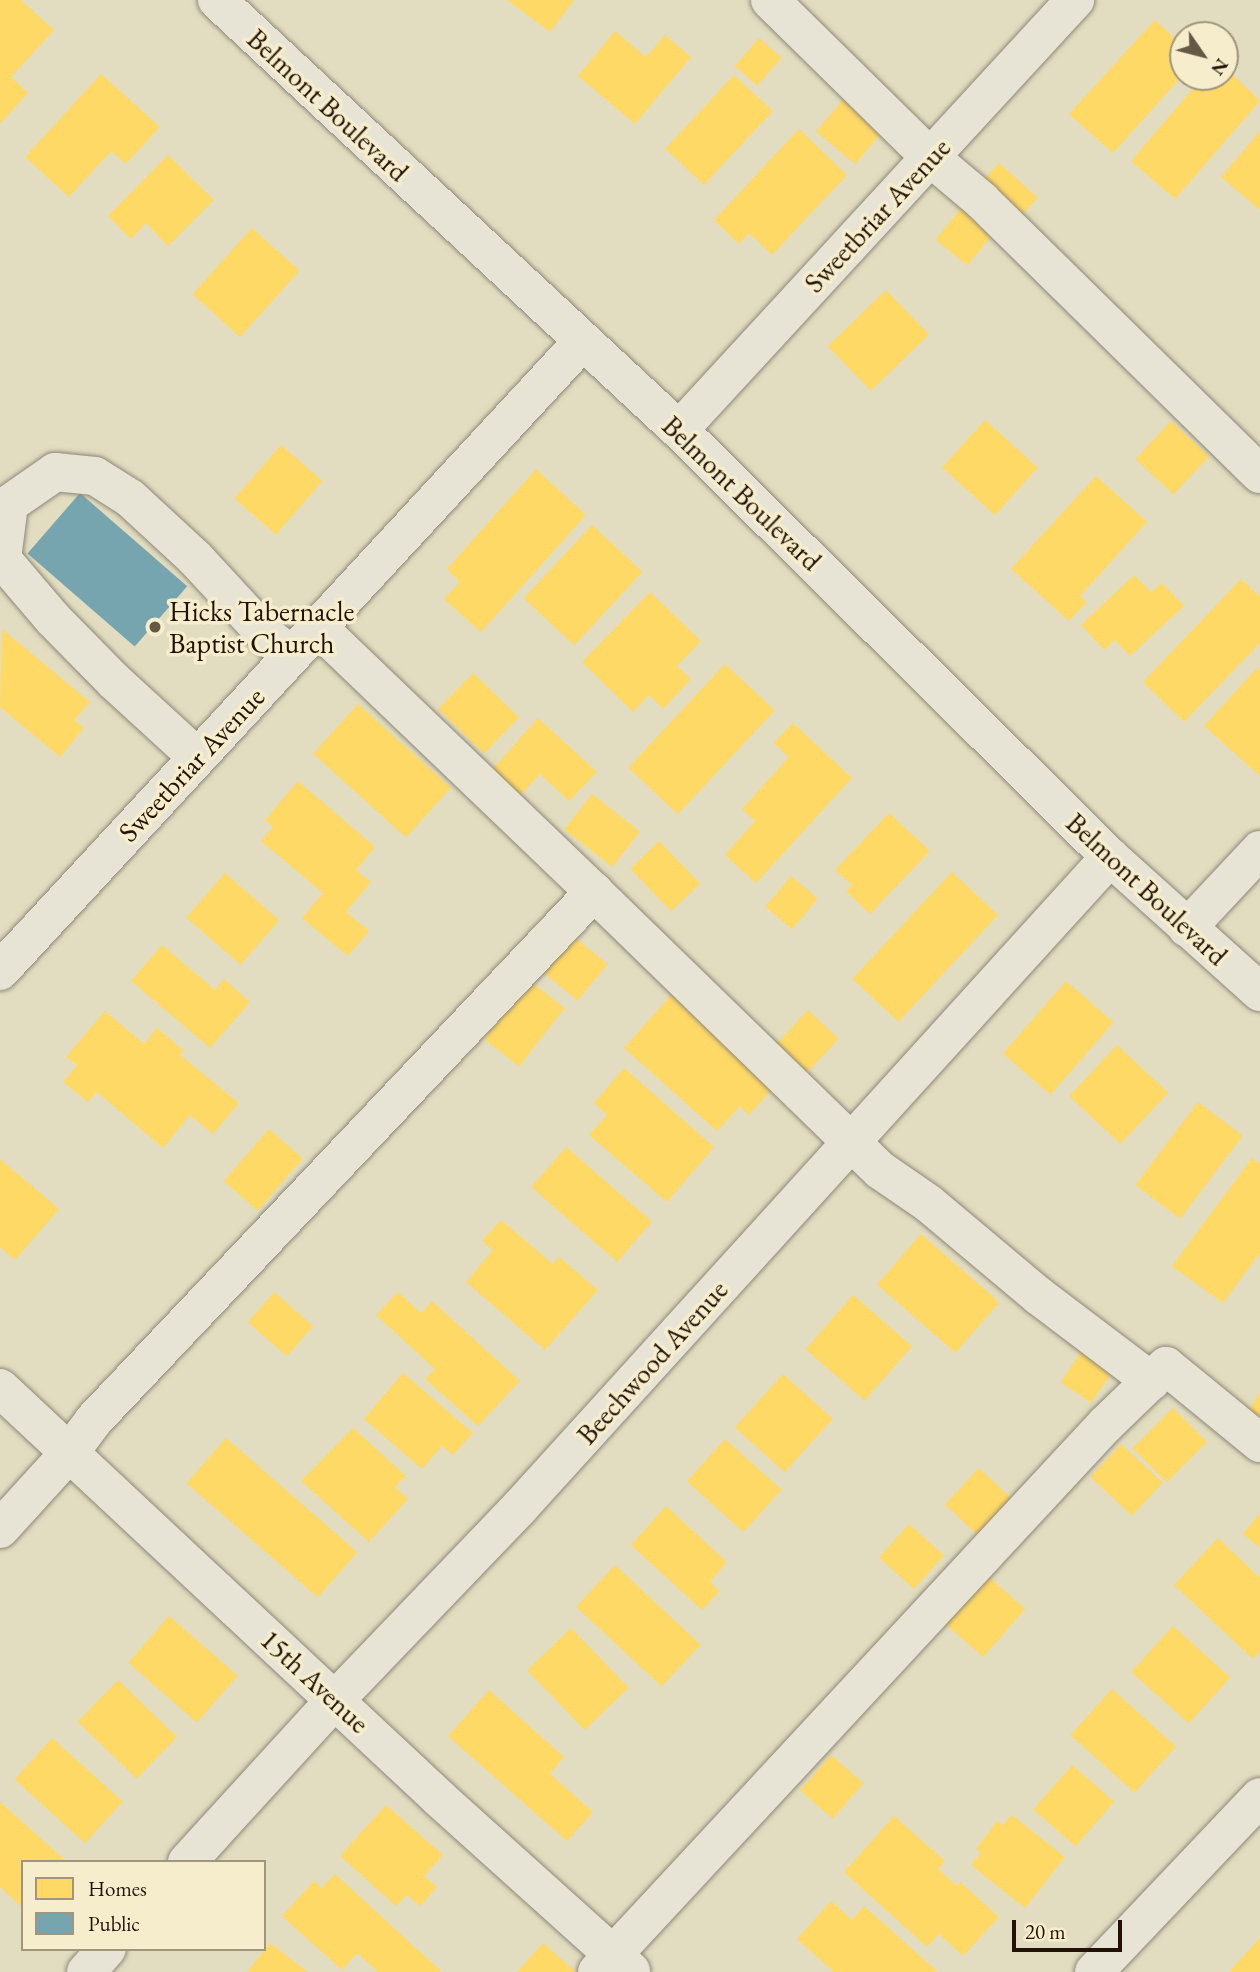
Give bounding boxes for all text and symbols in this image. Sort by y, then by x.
north arrow [1169,21,1239,91]
street label: Belmont Boulevard [240,22,416,188]
text: N [1205,54,1235,81]
street label: Sweetbriar Avenue [797,131,957,299]
street label: Belmont Boulevard [655,409,829,577]
place label: Hicks Tabernacle Baptist Church [169,594,354,660]
marker: Hicks Tabernacle Baptist Church [147,619,163,635]
street label: Sweetbriar Avenue [111,680,271,848]
street label: Belmont Boulevard [1059,806,1235,972]
street label: Beechwood Avenue [570,1273,734,1451]
street label: 15th Avenue [254,1622,376,1740]
legend [21,1860,266,1951]
text: Homes [88,1875,147,1902]
scale bar [1015,1906,1125,1950]
text: Public [88,1910,140,1937]
text: 20 m [1025,1918,1066,1945]

